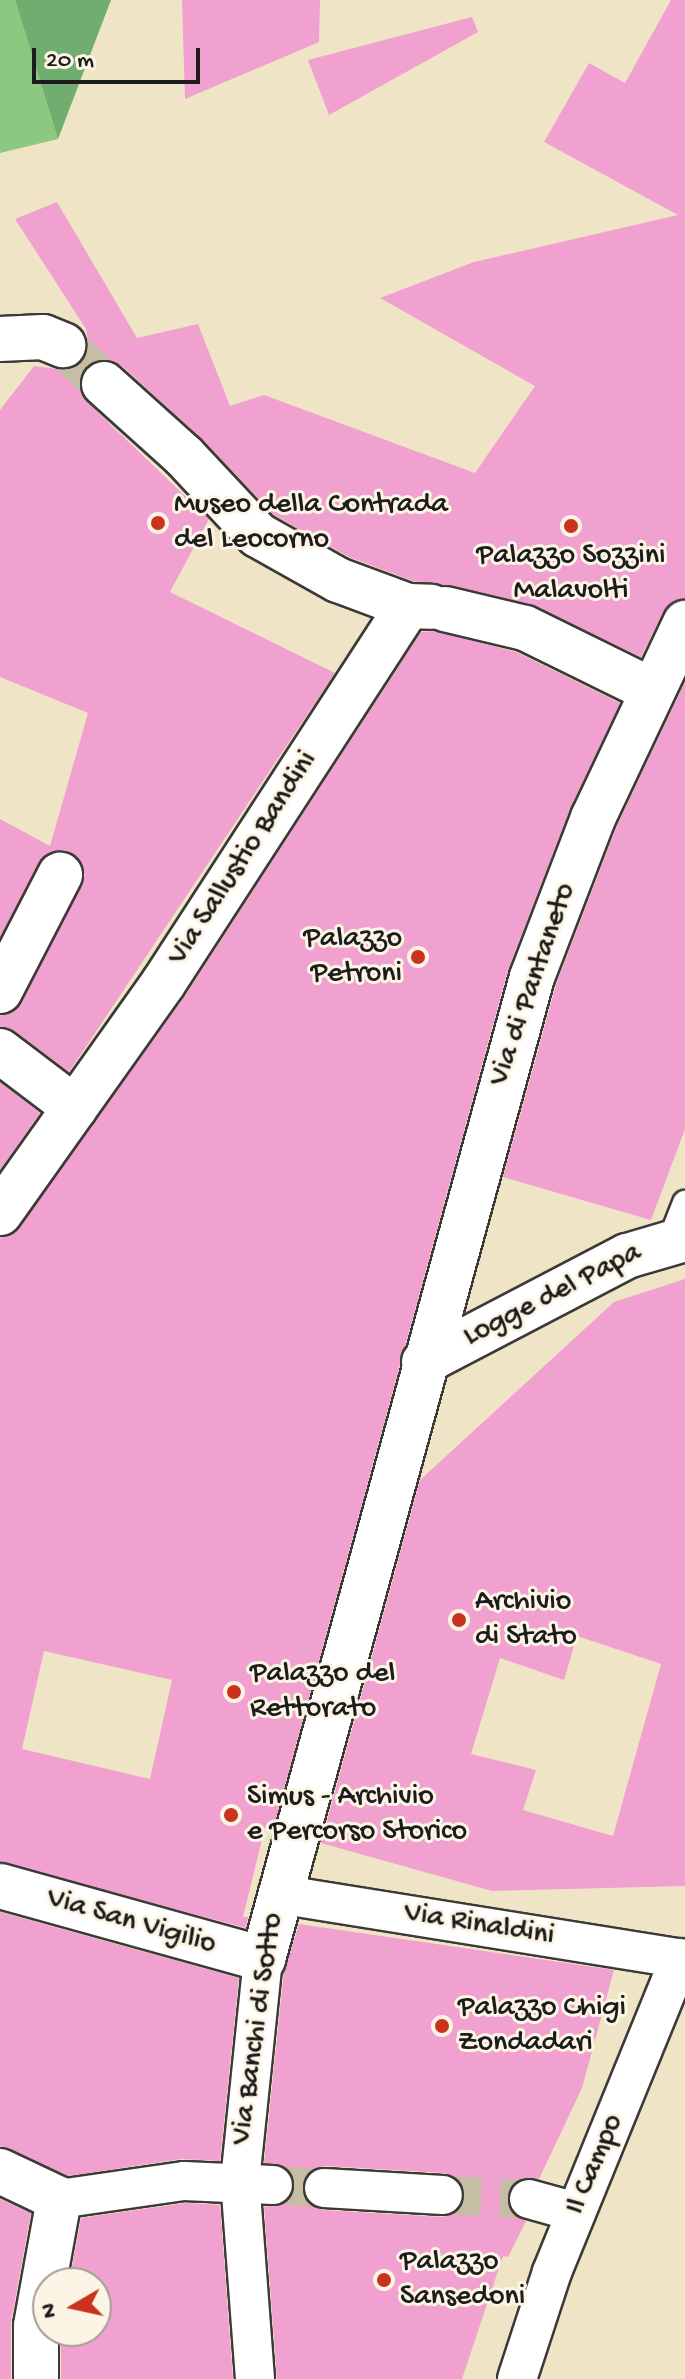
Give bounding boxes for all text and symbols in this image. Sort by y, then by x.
scale bar [36,32,204,82]
text: 20 m [46,47,94,76]
place label: Museo della Contrada del Leocorno [174,488,448,558]
marker: Museo della Contrada del Leocorno [149,514,167,532]
marker: Palazzo Sozzini Malavolti [562,517,580,535]
place label: Palazzo Sozzini Malavolti [477,539,665,610]
street label: Via Sallustio Bandini [161,745,327,973]
street label: Via di Pantaneto [482,879,586,1091]
place label: Palazzo Petroni [304,922,402,992]
marker: Palazzo Petroni [409,948,427,966]
street label: Logge del Papa [458,1236,648,1356]
place label: Archivio di Stato [475,1585,577,1656]
marker: Archivio di Stato [450,1611,468,1629]
place label: Palazzo del Rettorato [250,1657,395,1728]
marker: Palazzo del Rettorato [225,1683,243,1701]
place label: Simus - Archivio e Percorso Storico [247,1780,467,1850]
marker: Simus - Archivio e Percorso Storico [222,1806,240,1824]
street label: Via San Vigilio [42,1882,220,1964]
street label: Via Rinaldini [401,1896,557,1956]
street label: Via Banchi di Sotto [225,1911,293,2147]
place label: Palazzo Chigi Zondadari [458,1991,626,2062]
marker: Palazzo Chigi Zondadari [433,2017,451,2035]
street label: Il Campo [559,2109,633,2221]
place label: Palazzo Sansedoni [400,2245,525,2316]
north arrow [32,2267,112,2347]
marker: Palazzo Sansedoni [375,2271,393,2289]
text: N [36,2301,64,2320]

